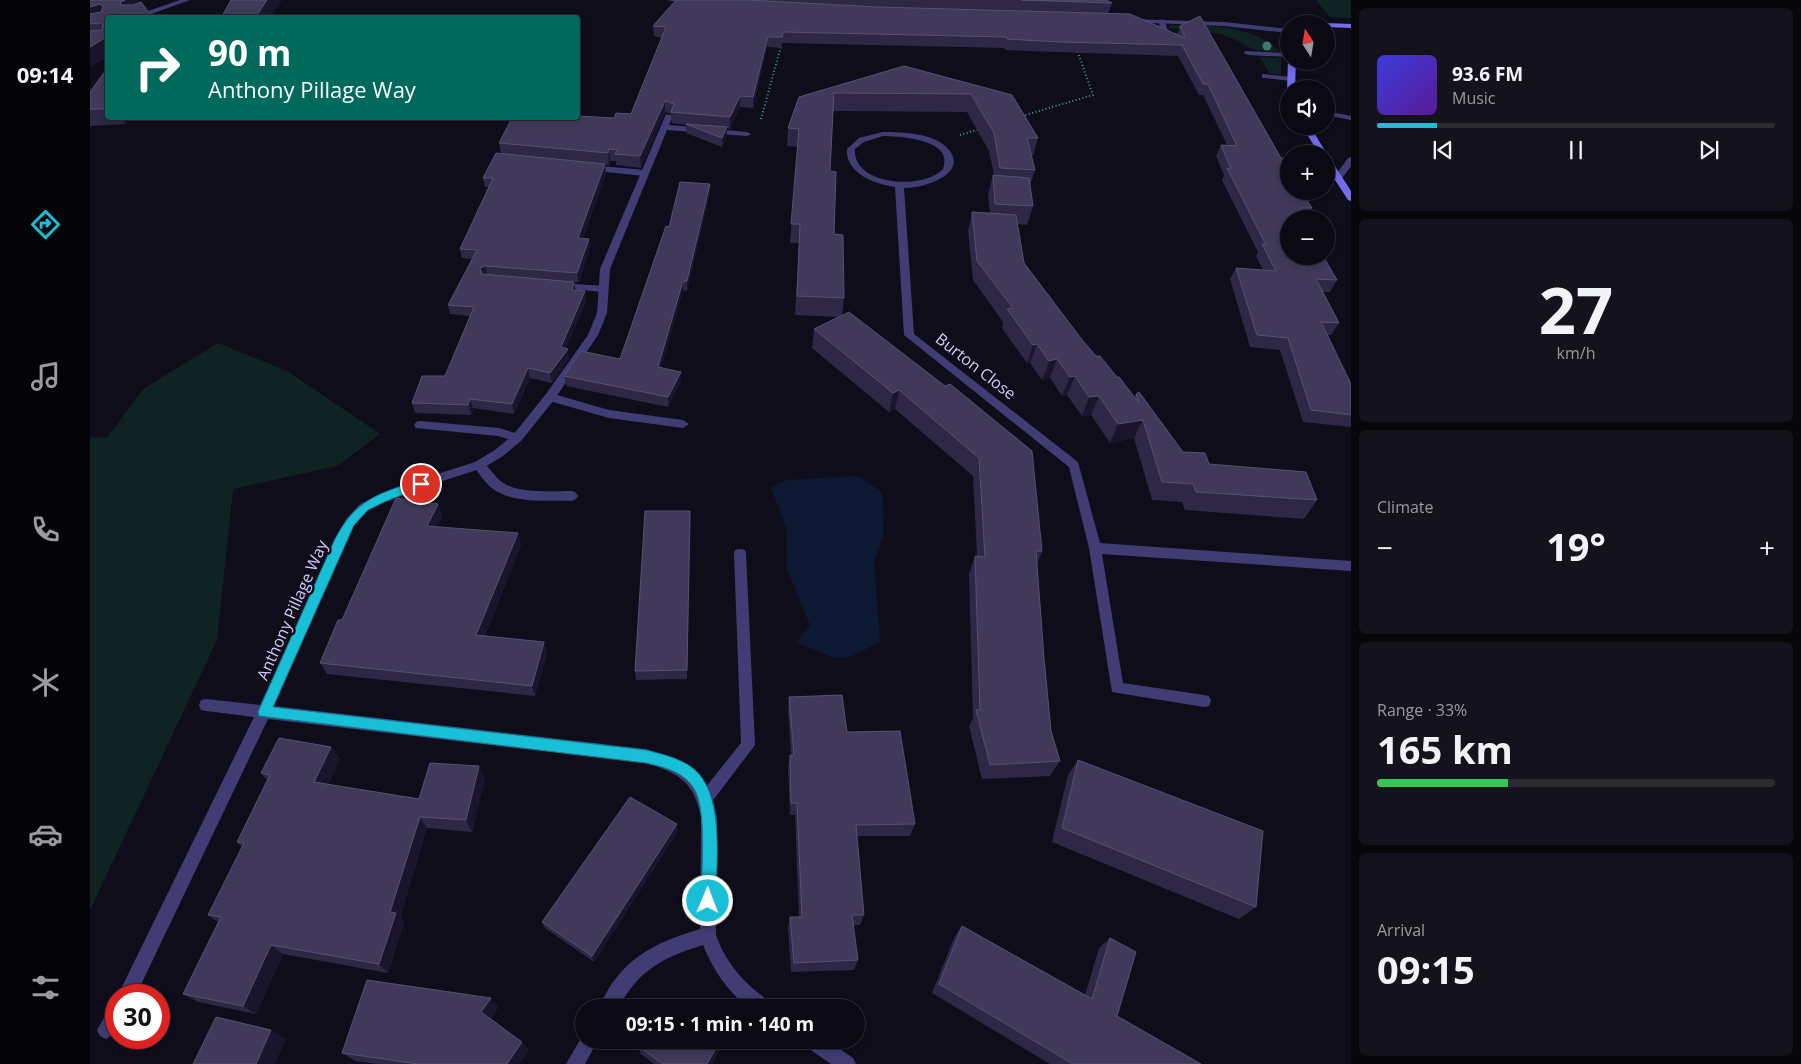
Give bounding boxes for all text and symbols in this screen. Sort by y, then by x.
north arrow [1280,15,1335,70]
map controls [1280,15,1335,265]
text: 90 m [208,29,291,76]
icon: right [125,35,190,100]
text: 09:14 [17,59,73,89]
text: 93.6 FM [1452,61,1523,87]
text: Anthony Pillage Way [208,74,416,104]
button: sound [1280,80,1335,135]
text: Music [1452,87,1496,109]
icon: previous [1429,136,1457,164]
icon: pause [1562,136,1590,164]
icon: next [1695,136,1723,164]
button: + [1280,145,1335,200]
icon: directions [28,207,63,242]
button: − [1280,210,1335,265]
text: 27 [1539,265,1613,353]
street label: Burton Close [931,328,1021,404]
text: km/h [1557,342,1595,364]
icon: music [28,359,63,394]
pin [400,463,442,505]
icon: arrive [407,470,435,498]
text: Climate [1377,496,1434,518]
icon: phone [28,512,63,547]
text: 19° [1546,520,1606,572]
text: − [1377,528,1393,566]
text: + [1759,528,1775,566]
street label: Anthony Pillage Way [251,536,333,684]
icon: climate [28,665,63,700]
text: Range · 33% [1377,699,1467,721]
text: 165 km [1377,723,1513,775]
icon: car [28,817,63,852]
position arrow [681,874,733,926]
text: Arrival [1377,919,1425,941]
text: 09:15 [1377,943,1475,995]
icon: filters [28,970,63,1005]
speed limit sign: 30 [105,984,170,1049]
text: 09:15 · 1 min · 140 m [626,1011,814,1037]

